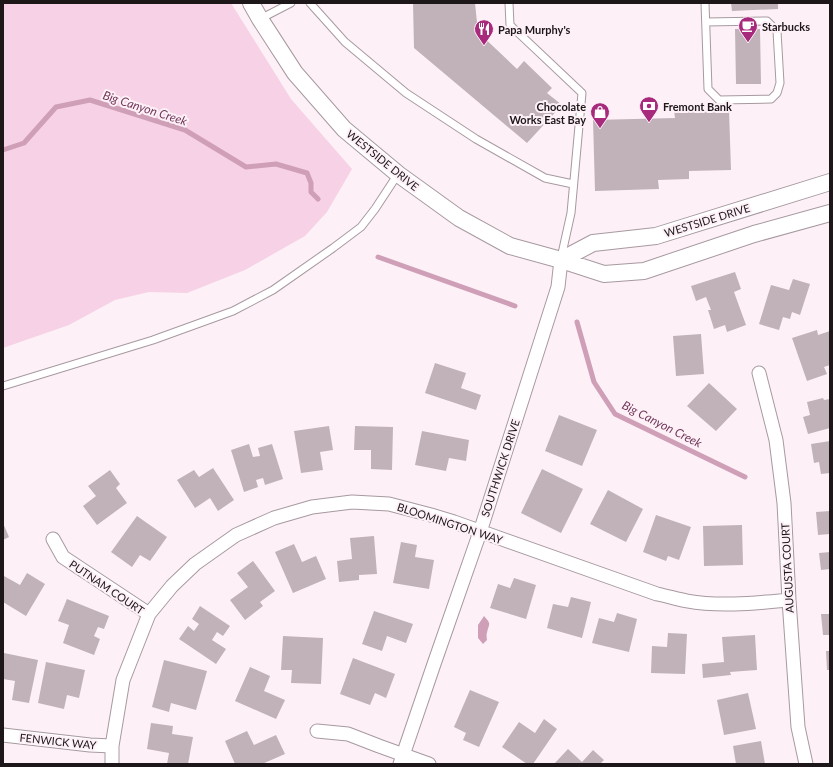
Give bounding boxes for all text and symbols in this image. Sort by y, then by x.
cafe icon: Starbucks [737,15,759,43]
restaurant icon: Papa Murphy's [473,18,495,46]
place label: Starbucks [762,20,810,33]
place label: Papa Murphy's [498,23,571,36]
water label: Big Canyon Creek [101,87,189,129]
bank icon: Fremont Bank [638,95,660,123]
place label: Chocolate Works East Bay [509,100,586,126]
place label: Fremont Bank [663,100,732,113]
shop icon: Chocolate Works East Bay [589,101,611,129]
street label: WESTSIDE DRIVE [344,127,422,193]
street label: WESTSIDE DRIVE [663,201,751,239]
water label: Big Canyon Creek [620,397,705,451]
street label: SOUTHWICK DRIVE [478,418,522,518]
street label: BLOOMINGTON WAY [396,500,505,546]
street label: AUGUSTA COURT [778,522,796,613]
street label: PUTNAM COURT [67,557,147,617]
street label: FENWICK WAY [19,730,97,752]

